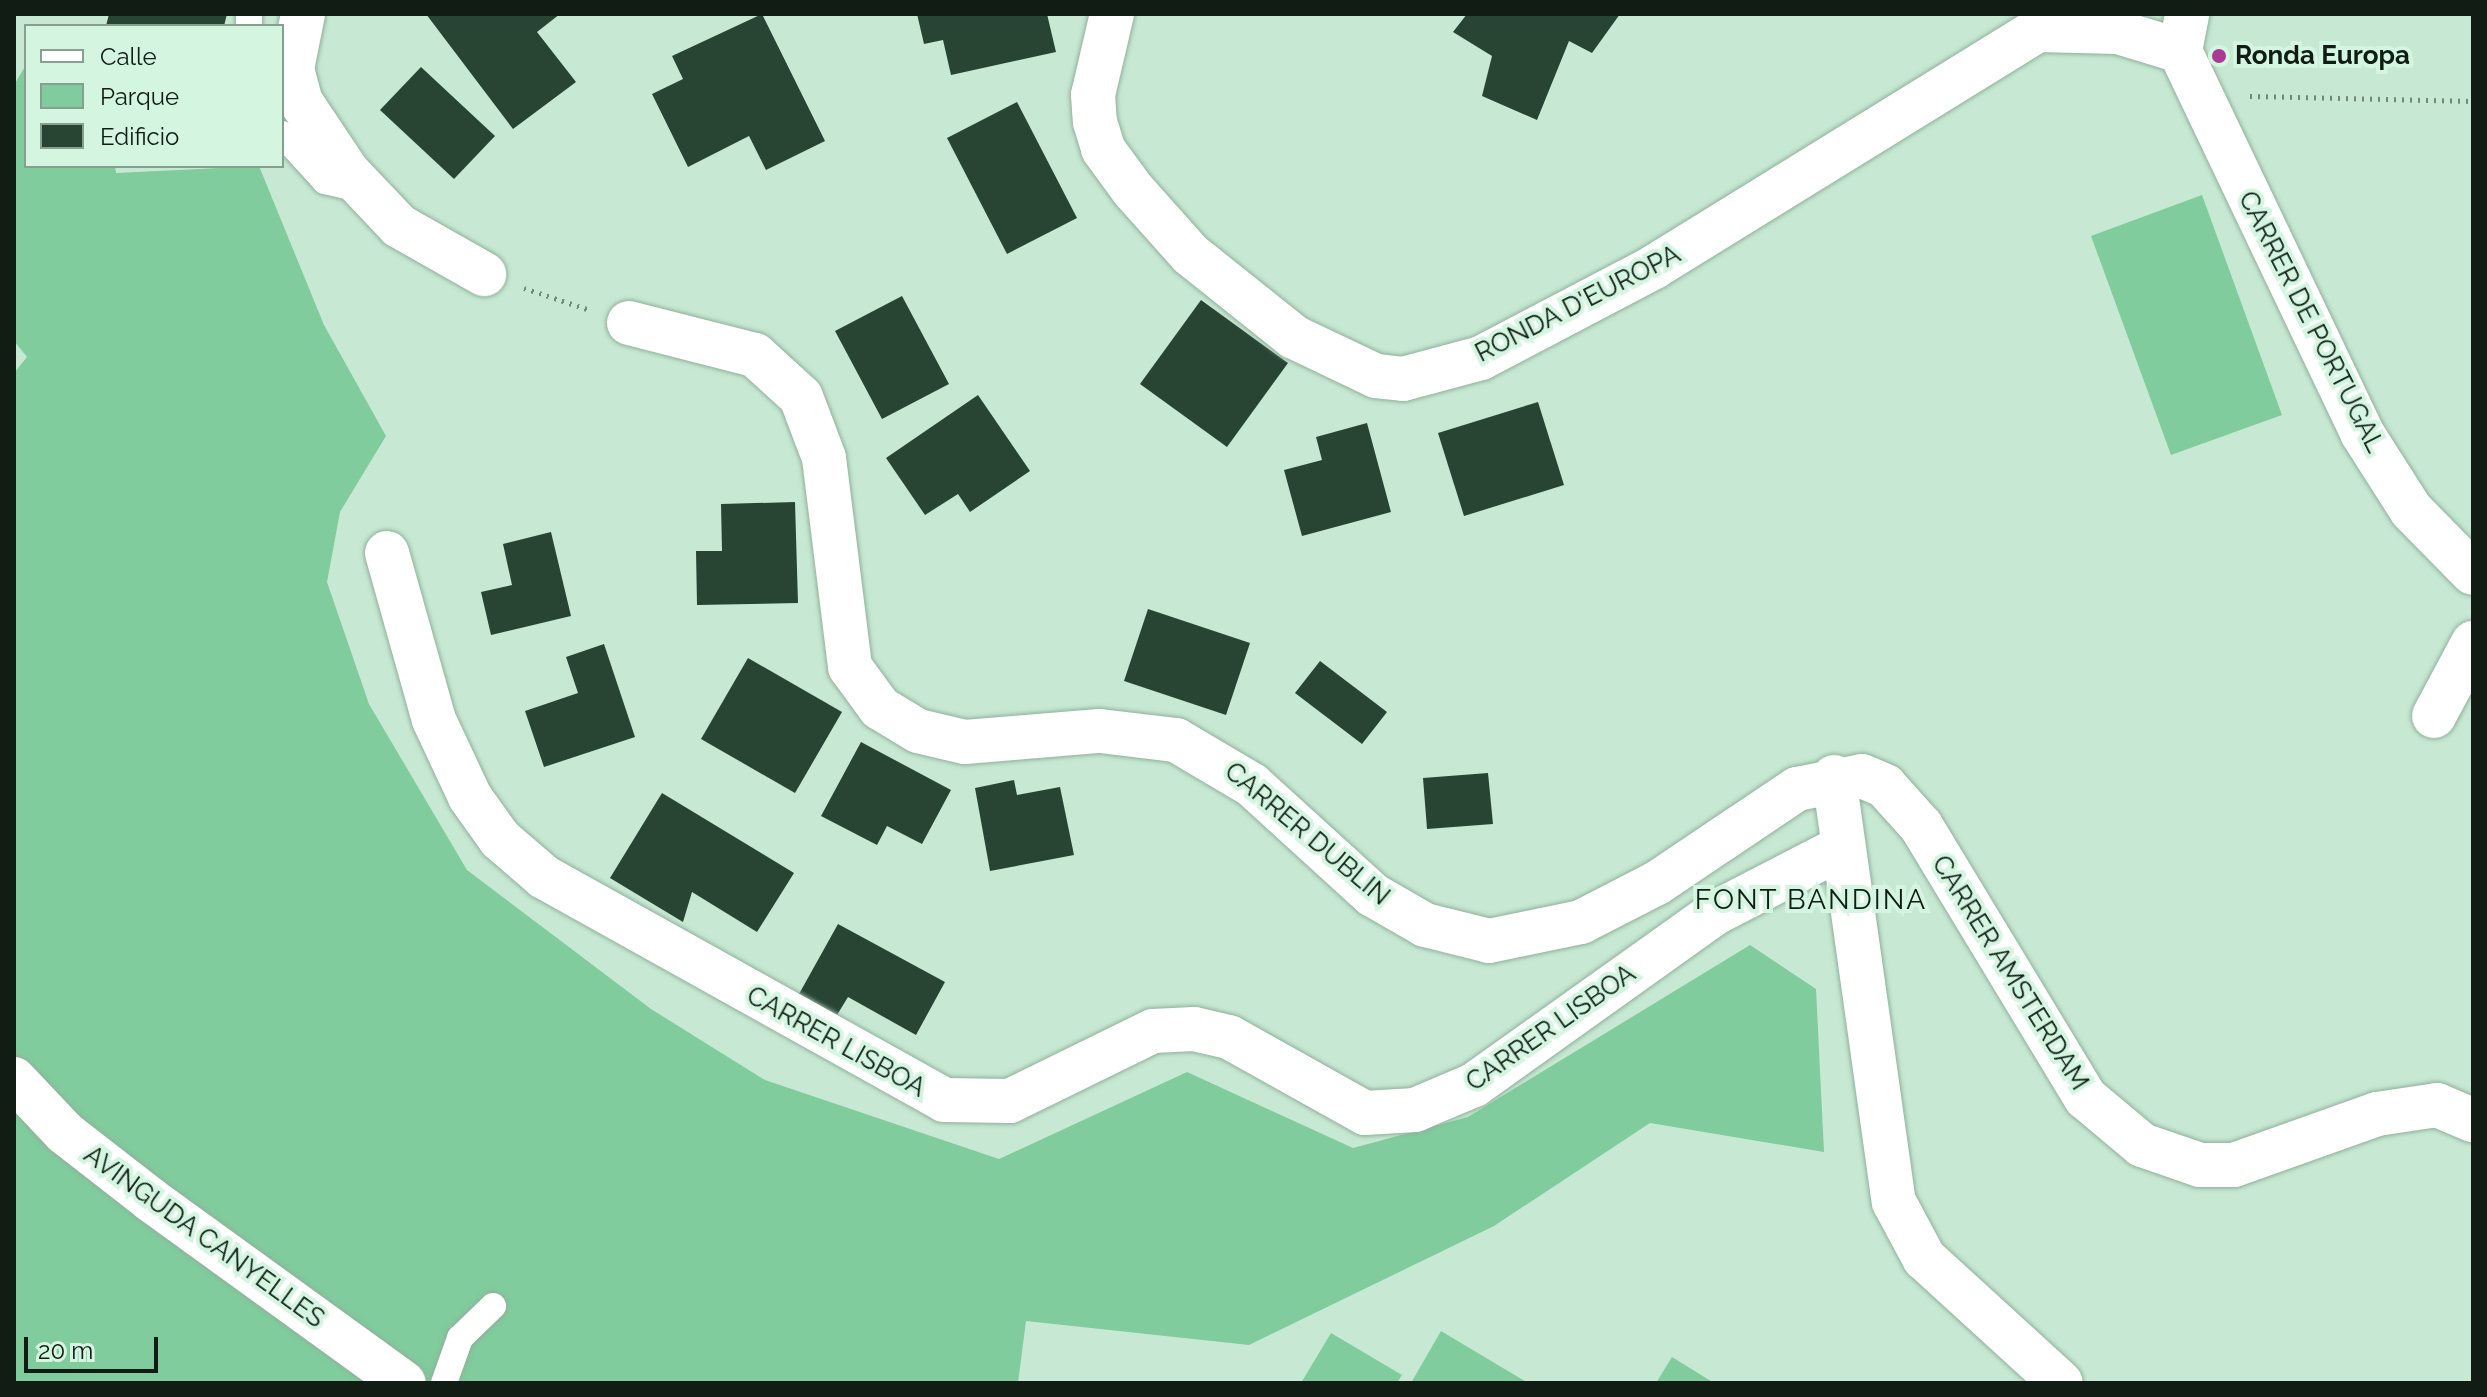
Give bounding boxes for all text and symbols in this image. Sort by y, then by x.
legend [24,24,284,168]
place label: Ronda Europa [2235,40,2410,72]
text: Calle [100,42,157,71]
marker: Ronda Europa [2210,47,2228,65]
text: Parque [100,82,179,111]
text: Edificio [100,122,179,151]
street label: CARRER DE PORTUGAL [2232,186,2390,458]
street label: RONDA D'EUROPA [1470,239,1686,369]
street label: CARRER DUBLIN [1218,756,1396,912]
street label: CARRER AMSTERDAM [1925,850,2095,1096]
district label: FONT BANDINA [1694,883,1928,917]
street label: CARRER LISBOA [1460,958,1642,1098]
street label: CARRER LISBOA [741,980,931,1104]
street label: AVINGUDA CANYELLES [77,1139,331,1335]
scale bar [28,1321,162,1371]
text: 20 m [38,1336,93,1365]

